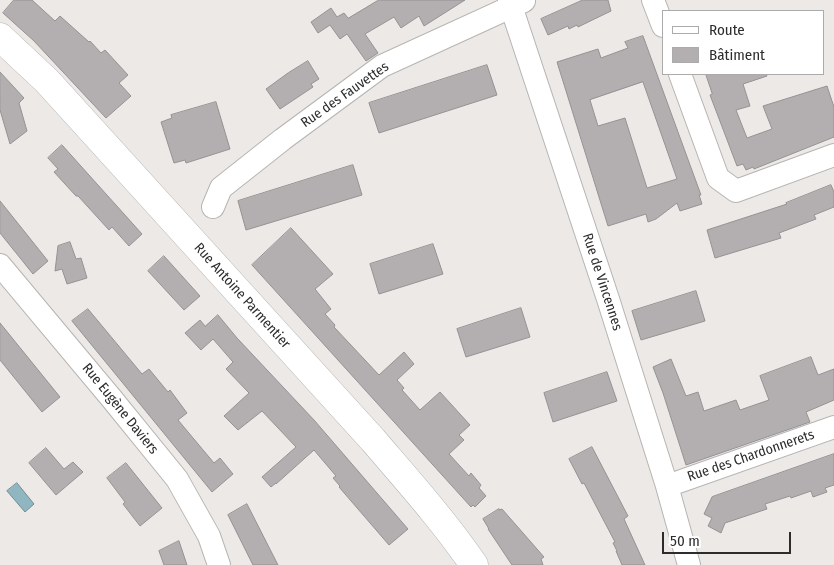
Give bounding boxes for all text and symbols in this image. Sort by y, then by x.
legend [662,10,824,75]
text: Route [709,21,745,39]
text: Bâtiment [709,46,765,64]
street label: Rue des Fauvettes [298,59,392,131]
street label: Rue de Vincennes [578,231,626,333]
street label: Rue Antoine Parmentier [190,240,294,352]
street label: Rue Eugène Daviers [78,360,162,458]
street label: Rue des Chardonnerets [685,426,817,486]
scale bar [664,522,793,554]
text: 50 m [670,532,700,550]

